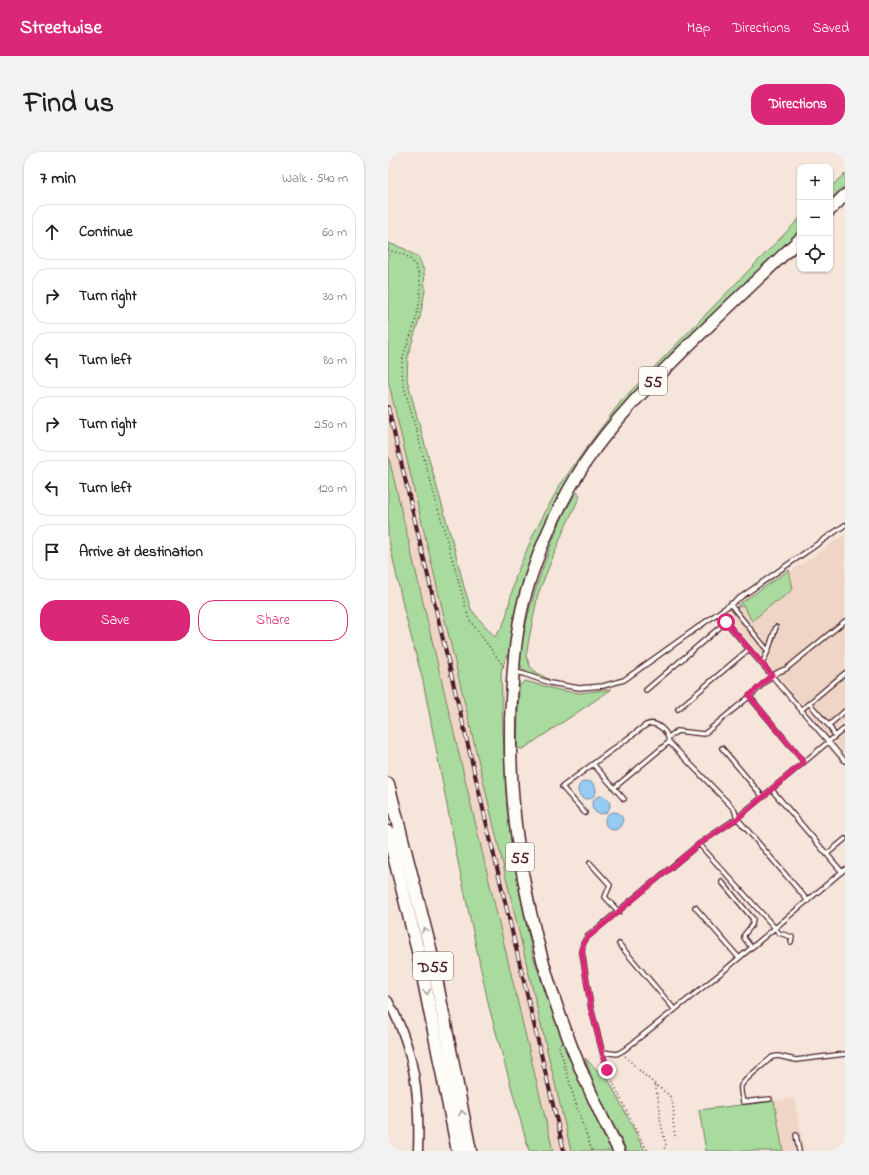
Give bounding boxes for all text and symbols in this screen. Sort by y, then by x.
text: Streetwise [20,15,102,42]
text: Map [687,18,710,39]
text: Directions [732,18,790,39]
text: Saved [812,18,849,39]
text: Find us [24,84,114,125]
button: Directions [751,84,845,125]
map controls [797,164,833,272]
button: + [797,164,833,200]
text: 7 min [40,166,76,191]
text: Walk · 540 m [282,169,348,188]
button: − [797,200,833,236]
icon: ahead [41,221,63,243]
text: Continue [79,221,133,243]
text: 60 m [322,223,347,242]
button: locate [797,236,833,272]
icon: right [41,285,63,307]
text: Turn right [79,285,137,307]
text: 30 m [323,287,347,306]
icon: left [41,349,63,371]
text: Turn left [79,349,132,371]
text: 80 m [323,351,347,370]
road number: 55 [639,367,667,395]
icon: right [41,413,63,435]
text: Turn right [79,413,137,435]
text: 250 m [314,415,347,434]
icon: left [41,477,63,499]
text: Turn left [79,477,132,499]
text: 120 m [317,479,347,498]
icon: arrive [41,541,63,563]
text: Arrive at destination [79,541,203,563]
button: Save [40,600,190,641]
button: Share [198,600,348,641]
route start [717,613,735,631]
road number: 55 [506,843,534,871]
one-way arrow [422,927,430,934]
road number: D55 [413,952,453,980]
one-way arrow [422,989,430,995]
route end [598,1061,616,1079]
one-way arrow [458,1110,467,1116]

